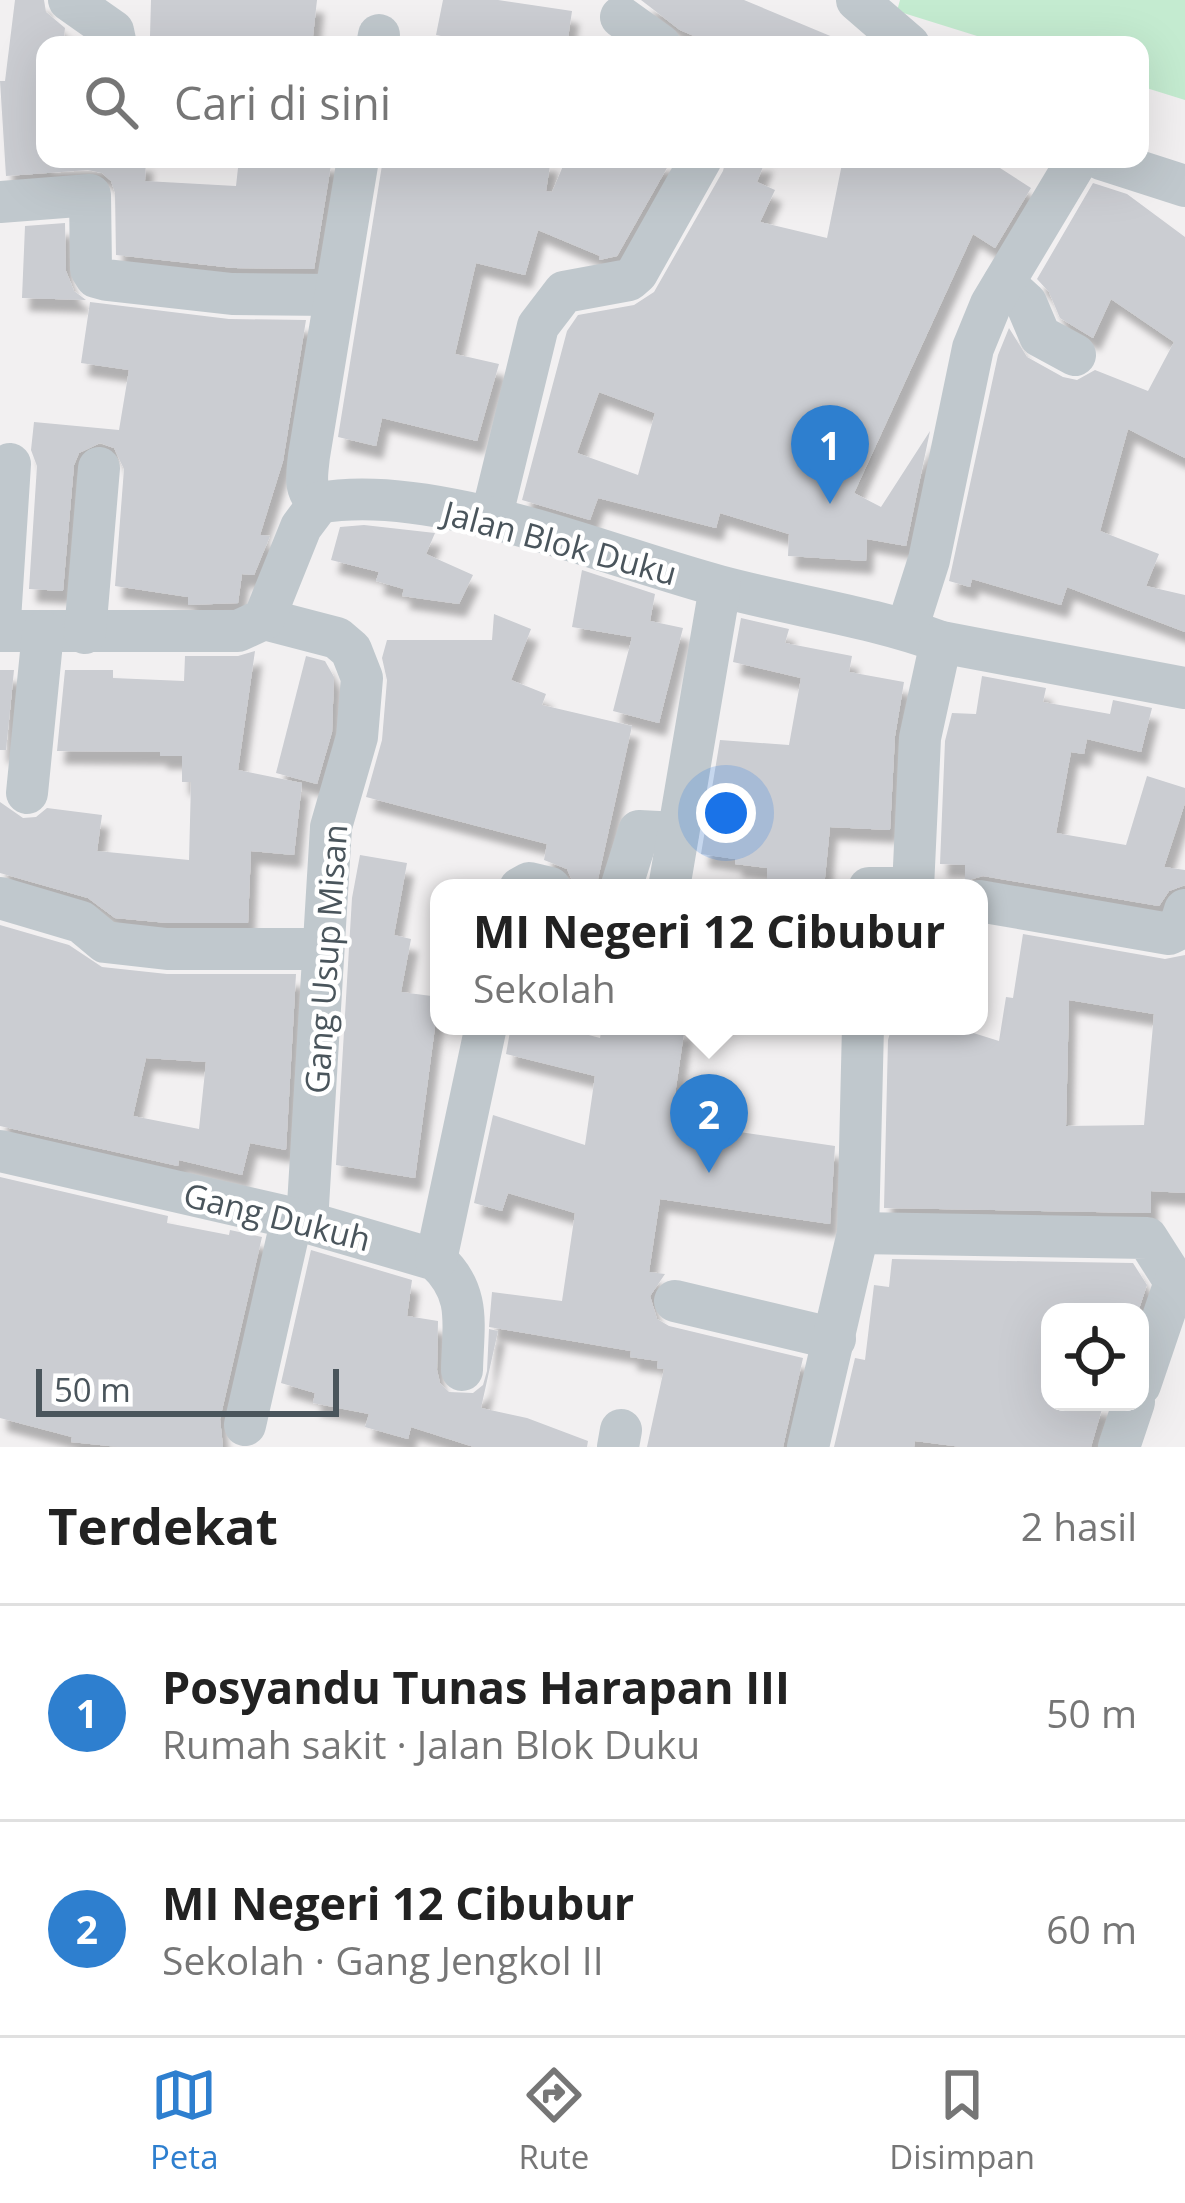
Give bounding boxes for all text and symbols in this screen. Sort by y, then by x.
search box [36,36,1149,168]
icon: search [78,69,144,135]
text: Cari di sini [174,72,391,133]
pin: 1 [791,405,869,504]
street label: Jalan Blok Duku [436,489,682,595]
your location [696,783,756,843]
street label: Gang Usup Misan [294,823,357,1095]
popup [430,879,988,1035]
text: MI Negeri 12 Cibubur [473,900,945,961]
text: Sekolah [473,961,616,1014]
pin: 2 [670,1074,748,1173]
street label: Gang Dukuh [179,1172,375,1261]
map controls [1041,1303,1149,1411]
button: locate [1041,1303,1149,1411]
scale bar [36,1363,339,1416]
text: 50 m [54,1367,131,1412]
text: Terdekat [48,1490,278,1560]
text: 2 hasil [1021,1499,1137,1552]
text: Posyandu Tunas Harapan III [162,1656,790,1717]
text: 1 [76,1686,98,1739]
text: 50 m [1046,1686,1137,1739]
text: Rumah sakit · Jalan Blok Duku [162,1717,700,1770]
text: MI Negeri 12 Cibubur [162,1872,634,1933]
text: 2 [76,1902,98,1955]
text: 60 m [1046,1902,1137,1955]
text: Sekolah · Gang Jengkol II [162,1933,604,1986]
tab: Peta [150,2062,218,2179]
tab: Rute [518,2062,589,2179]
tab: Disimpan [889,2062,1035,2179]

